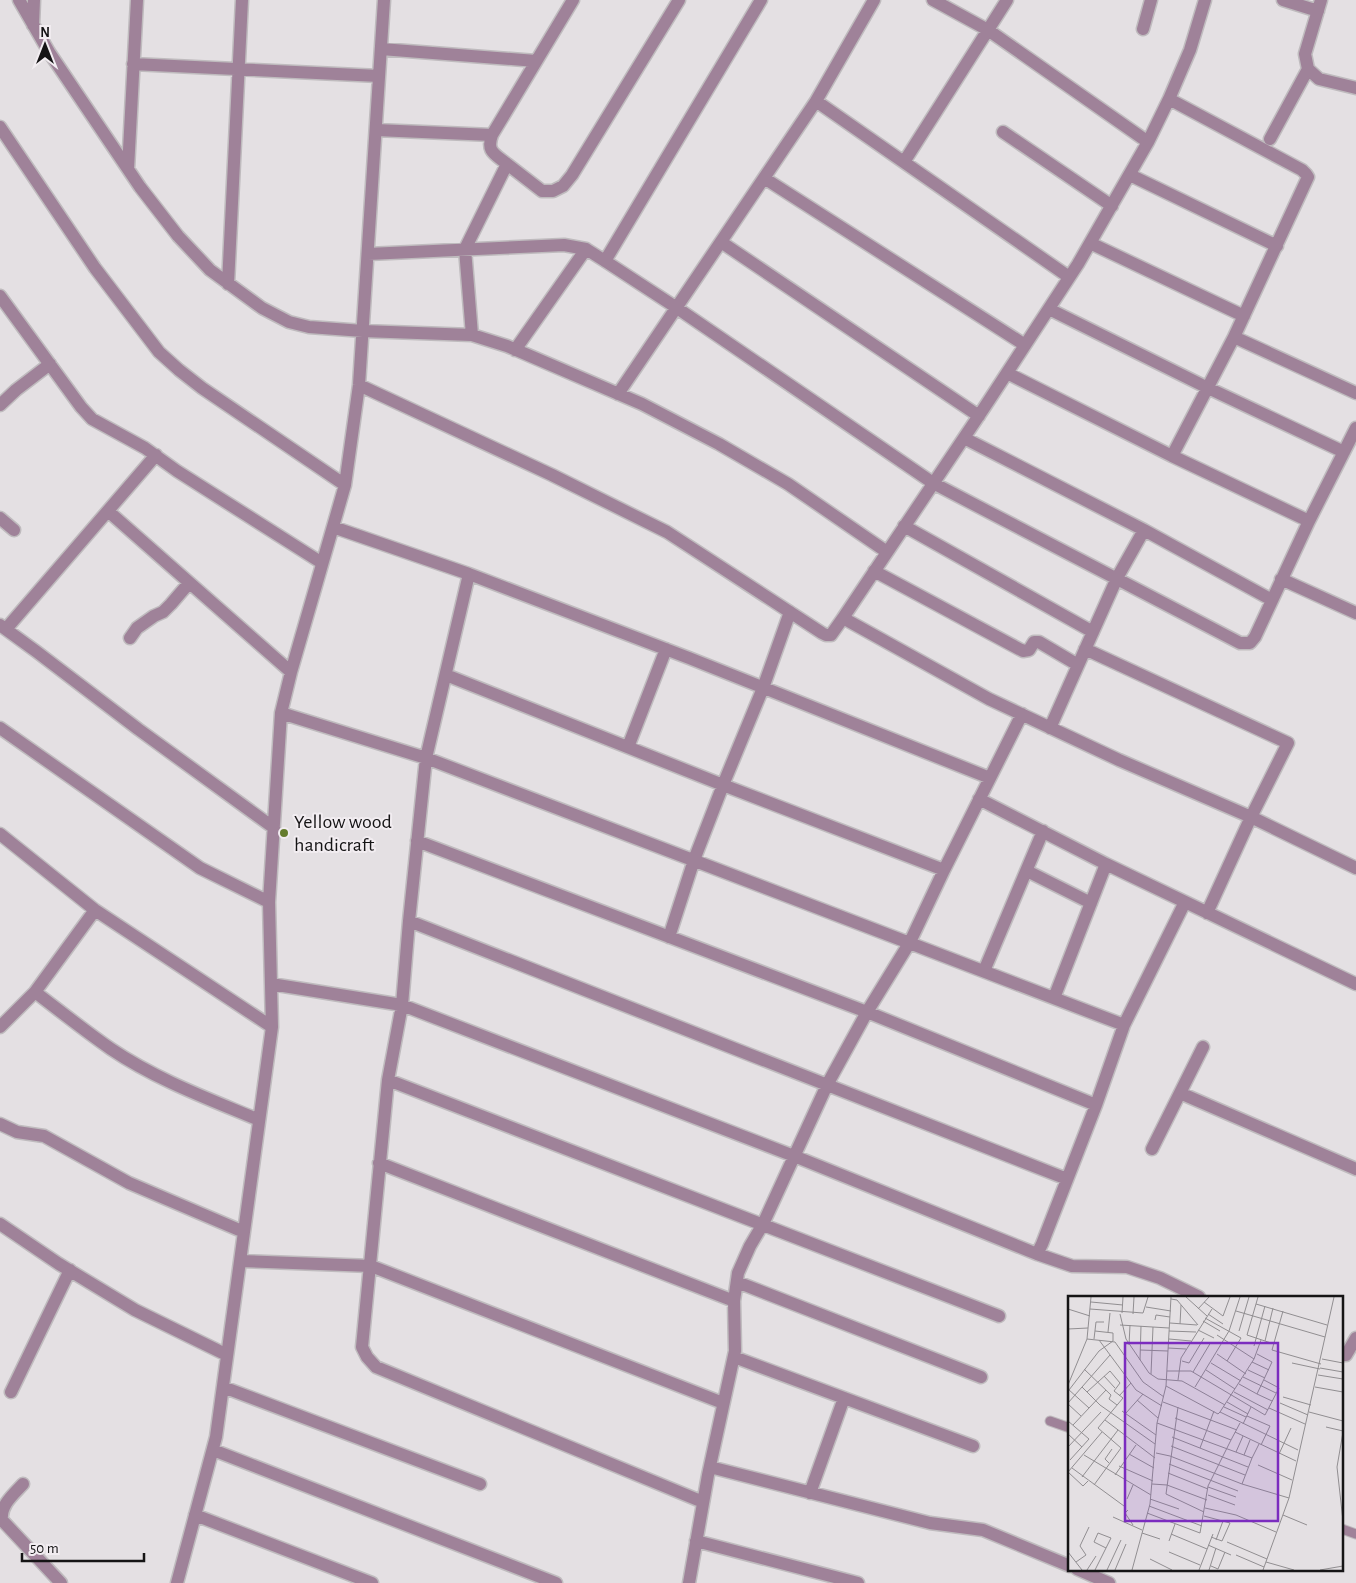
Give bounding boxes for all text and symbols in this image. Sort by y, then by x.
north arrow [20,20,70,70]
text: N [40,26,50,40]
place label: Yellow wood handicraft [294,812,392,855]
marker: Yellow wood handicraft [278,827,290,839]
inset map [1068,1296,1344,1570]
scale bar [22,1530,145,1562]
text: 50 m [30,1541,59,1556]

